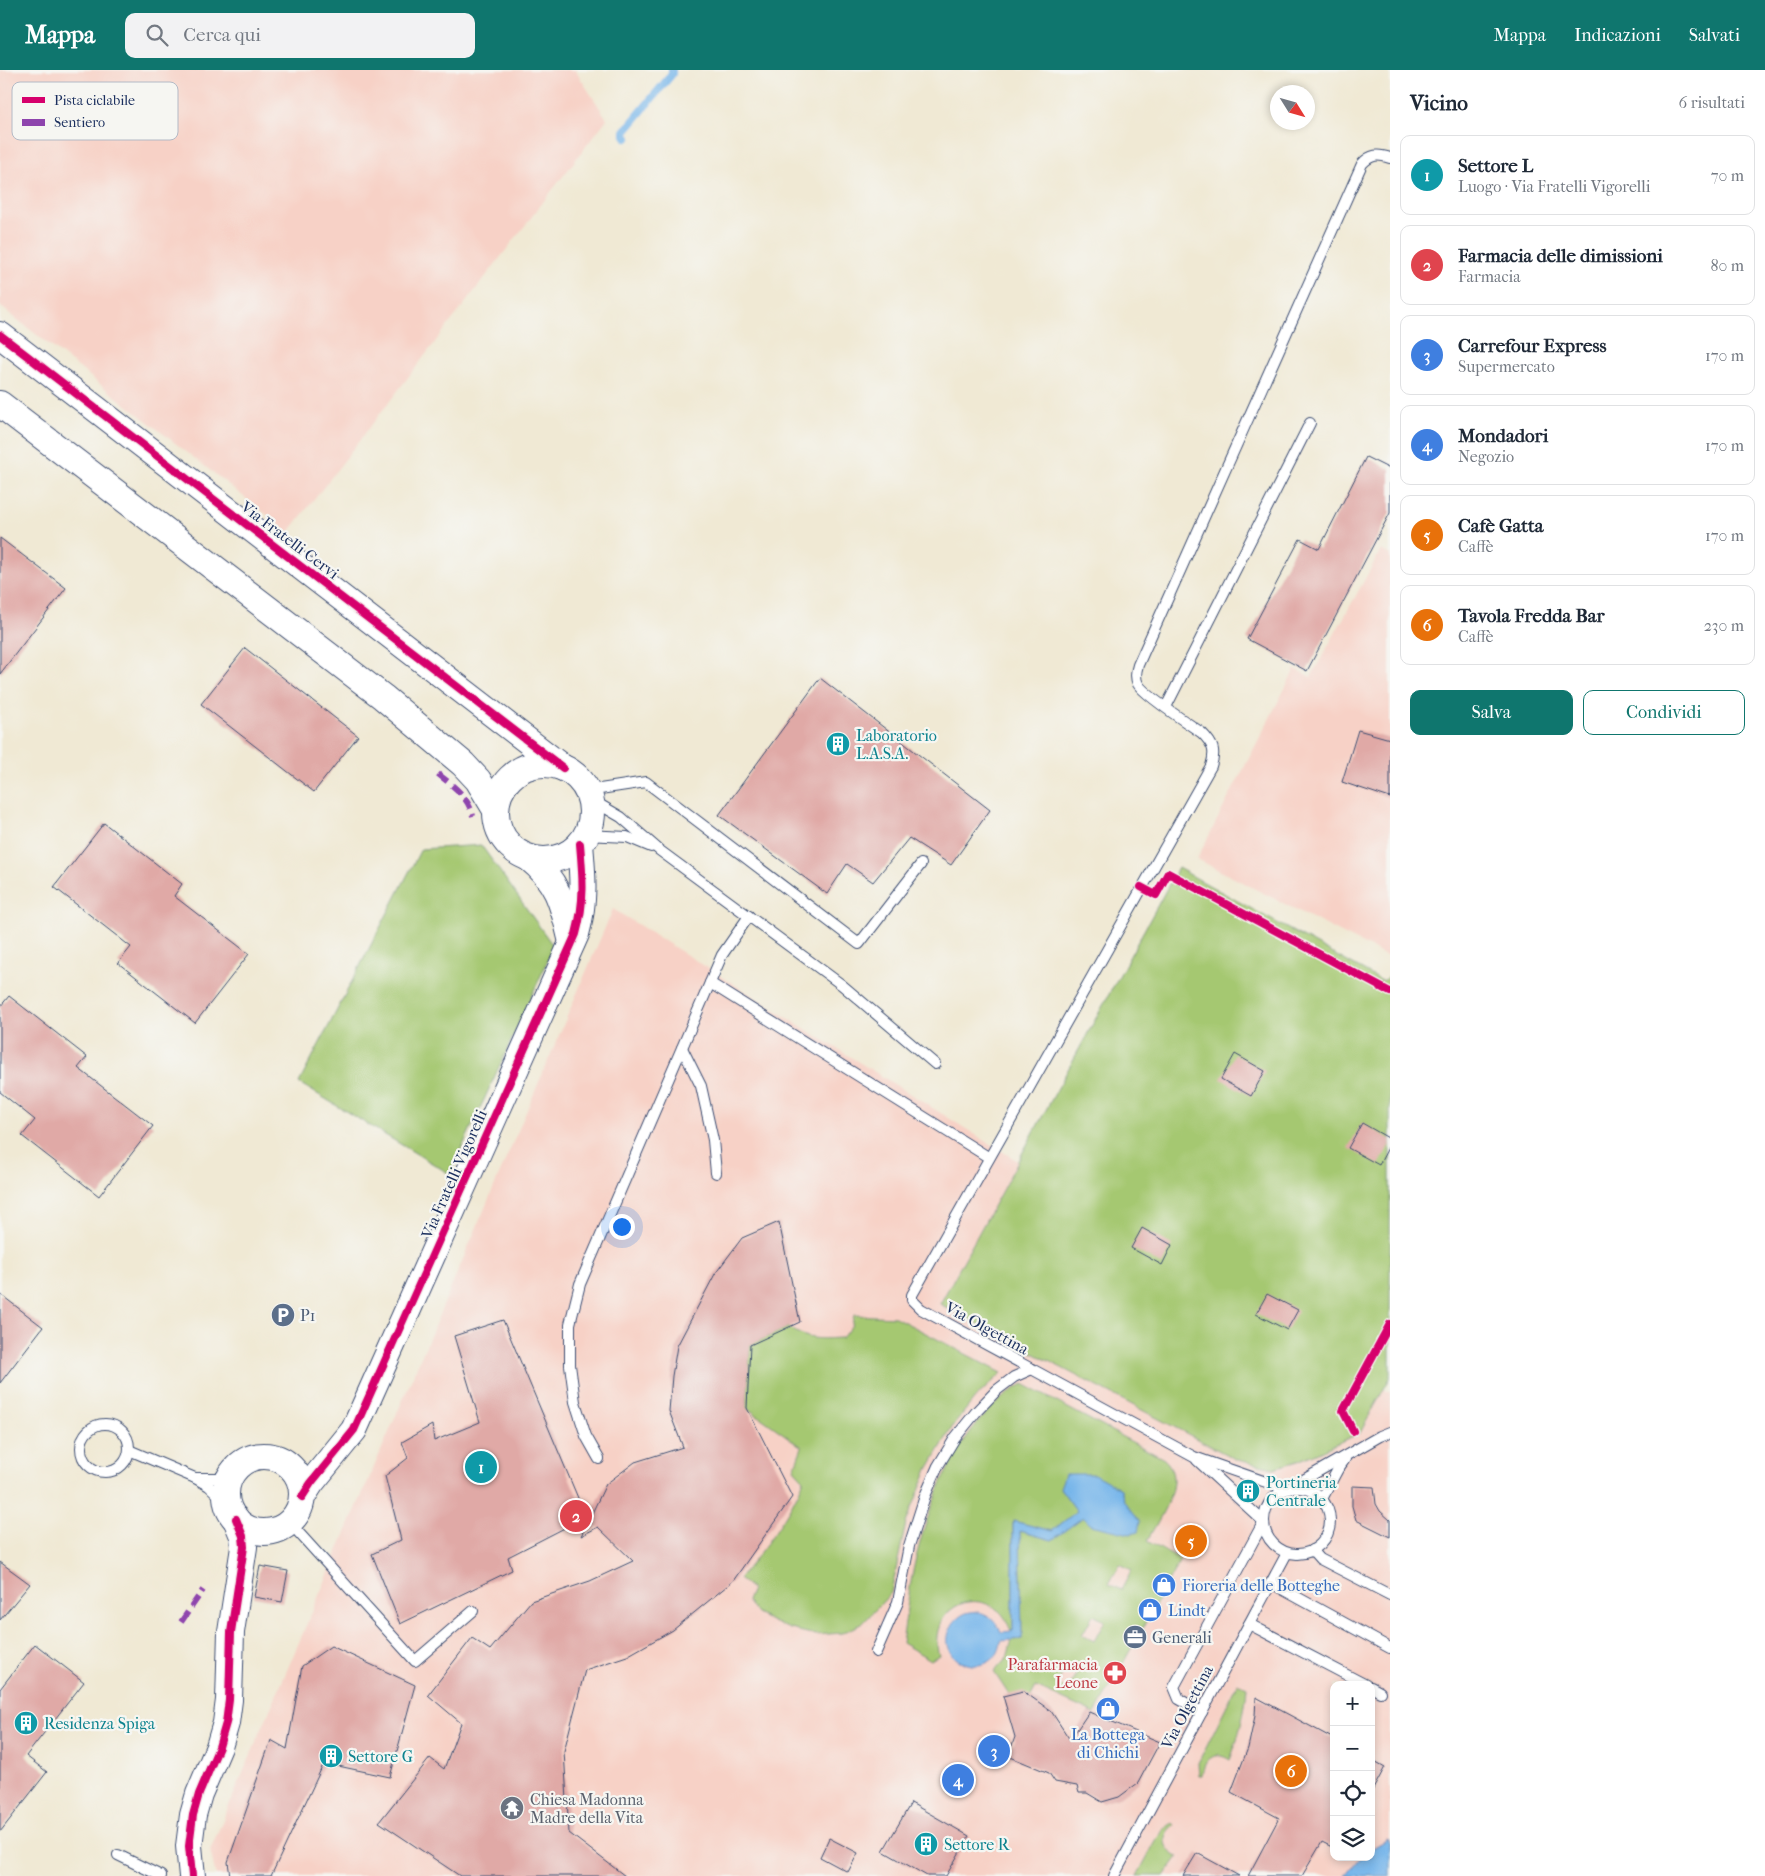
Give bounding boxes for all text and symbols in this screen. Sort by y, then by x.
search box [125,13,475,58]
text: Mappa [25,21,95,49]
icon: search [143,21,171,49]
text: Cerca qui [183,24,261,46]
text: Mappa [1493,25,1546,46]
text: Indicazioni [1574,25,1661,46]
text: Salvati [1689,25,1740,46]
legend [12,82,178,140]
north arrow [1270,85,1315,130]
text: Vicino [1410,91,1468,115]
text: Pista ciclabile [54,92,135,109]
text: 6 risultati [1679,93,1745,112]
text: Sentiero [54,114,105,131]
text: Settore L [1458,155,1533,177]
text: 1 [1424,166,1430,185]
text: 70 m [1711,166,1744,185]
text: Luogo · Via Fratelli Vigorelli [1458,177,1650,196]
text: Farmacia delle dimissioni [1458,245,1663,267]
text: 2 [1423,256,1431,275]
text: 80 m [1710,256,1744,275]
text: Farmacia [1458,267,1521,286]
text: Carrefour Express [1458,335,1606,357]
text: 3 [1424,346,1430,365]
text: 170 m [1705,346,1744,365]
text: Supermercato [1458,357,1555,376]
text: Mondadori [1458,425,1548,447]
text: 4 [1422,436,1432,455]
text: 170 m [1705,436,1744,455]
text: Negozio [1458,447,1514,466]
street label: Via Fratelli Cervi [237,496,343,583]
text: Cafè Gatta [1458,515,1544,537]
text: 5 [1424,526,1430,545]
text: 170 m [1705,526,1744,545]
text: Caffè [1458,537,1494,556]
text: Tavola Fredda Bar [1458,605,1605,627]
text: 6 [1423,616,1431,635]
text: 230 m [1704,616,1744,635]
text: Caffè [1458,627,1494,646]
button: Salva [1410,690,1573,735]
button: Condividi [1583,690,1745,735]
place label: Laboratorio L.A.S.A. [856,726,937,763]
building icon: Laboratorio L.A.S.A. [825,731,851,757]
street label: Via Fratelli Vigorelli [417,1106,491,1242]
your location [609,1214,635,1240]
street label: Via Olgettina [941,1297,1032,1359]
parking icon: P1 [270,1302,296,1328]
place label: P1 [300,1306,315,1325]
pin: 1 [465,1448,497,1486]
place label: Portineria Centrale [1266,1473,1337,1510]
building icon: Portineria Centrale [1235,1478,1261,1504]
pin: 2 [560,1497,592,1535]
pin: 5 [1175,1522,1207,1560]
shop icon: Fioreria delle Botteghe [1151,1572,1177,1598]
place label: Fioreria delle Botteghe [1182,1576,1340,1595]
shop icon: Lindt [1137,1597,1163,1623]
place label: Lindt [1168,1601,1206,1620]
office icon: Generali [1122,1624,1148,1650]
place label: Generali [1152,1628,1212,1647]
place label: Parafarmacia Leone [1008,1655,1099,1692]
pharmacy icon: Parafarmacia Leone [1102,1660,1128,1686]
street label: Via Olgettina [1156,1661,1217,1753]
map controls [1330,1681,1375,1861]
button: + [1330,1681,1375,1726]
shop icon: La Bottega di Chichi [1095,1696,1121,1722]
building icon: Residenza Spiga [13,1710,39,1736]
place label: Residenza Spiga [44,1714,156,1733]
place label: La Bottega di Chichi [1071,1725,1146,1762]
button: − [1330,1726,1375,1771]
pin: 3 [978,1732,1010,1770]
building icon: Settore G [318,1743,344,1769]
place label: Settore G [348,1747,413,1766]
pin: 6 [1275,1752,1307,1790]
pin: 4 [942,1761,974,1799]
button: locate [1330,1771,1375,1816]
place label: Chiesa Madonna Madre della Vita [530,1790,644,1827]
temple icon: Chiesa Madonna Madre della Vita [499,1795,525,1821]
button: layers [1330,1816,1375,1861]
building icon: Settore R [913,1831,939,1857]
place label: Settore R [944,1835,1011,1854]

